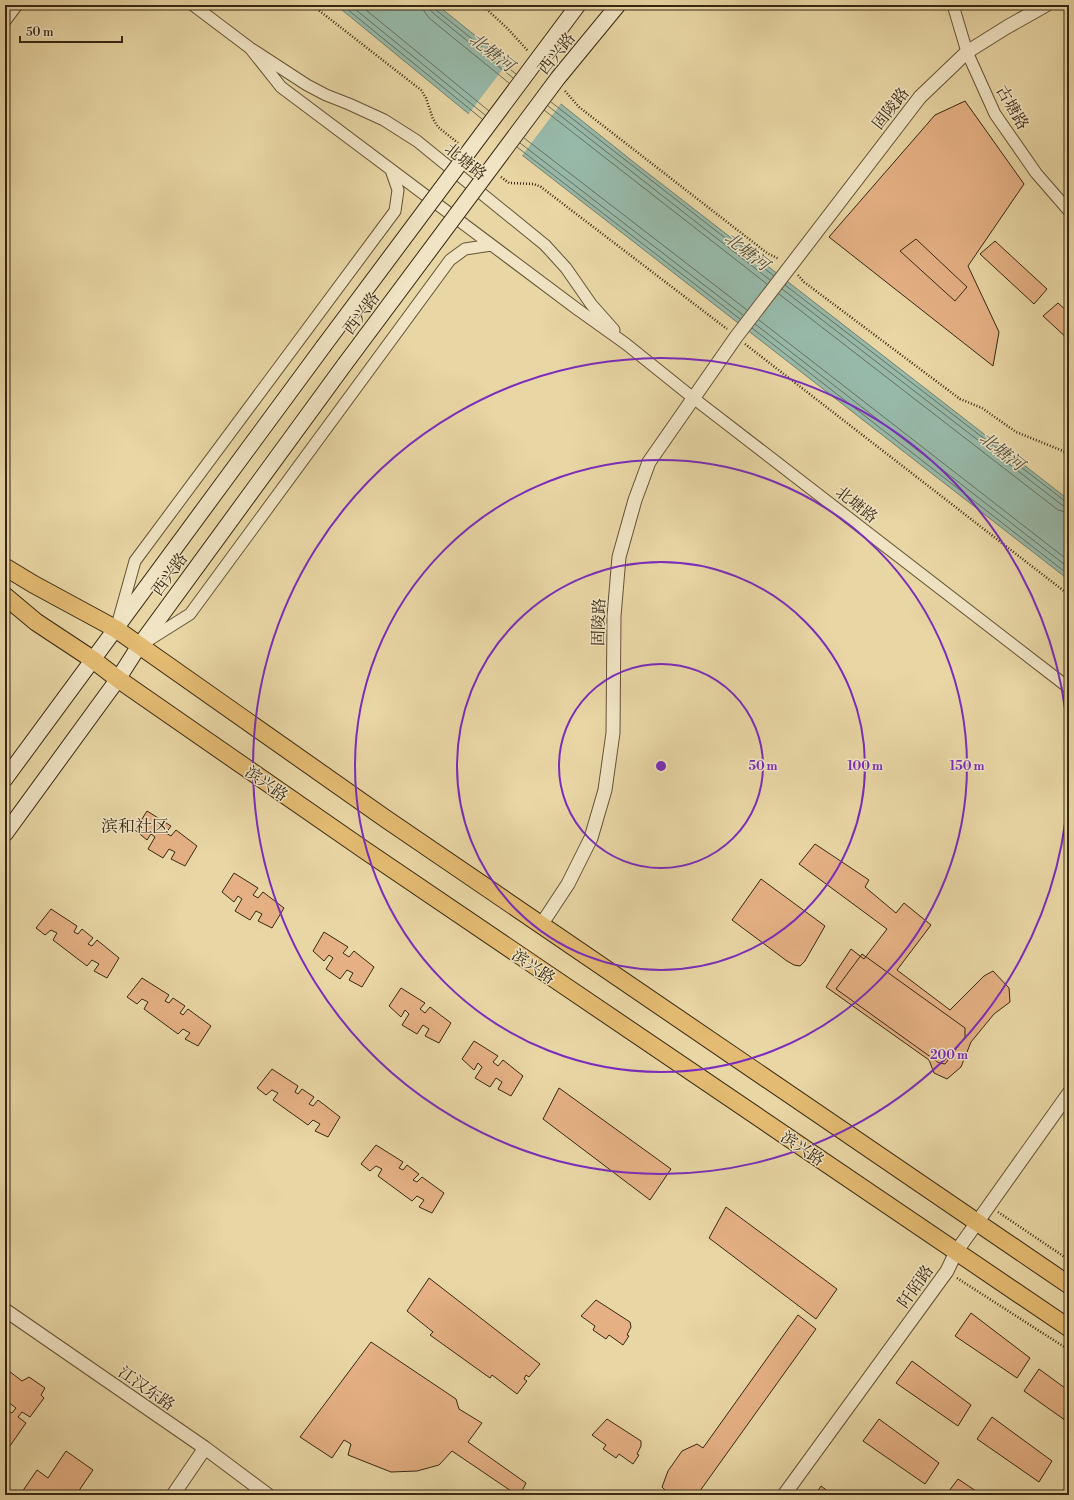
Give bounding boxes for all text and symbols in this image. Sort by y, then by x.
scale bar [20,18,122,44]
text: 50 m [26,25,54,40]
water label: 北塘河 [465,28,521,79]
street label: 西兴路 [534,29,580,79]
street label: 古塘路 [991,82,1033,133]
street label: 固陵路 [868,84,913,134]
street label: 北塘路 [440,139,490,185]
water label: 北塘河 [720,227,776,278]
street label: 西兴路 [339,288,384,339]
water label: 北塘河 [975,427,1031,478]
street label: 北塘路 [831,482,881,527]
street label: 西兴路 [148,549,192,600]
street label: 固陵路 [588,598,610,646]
centre of rings [654,759,668,773]
text: 50 m [748,759,778,774]
text: 100 m [847,759,883,774]
text: 150 m [950,759,984,774]
street label: 滨兴路 [241,762,292,806]
district label: 滨和社区 [101,816,169,838]
street label: 滨兴路 [508,945,559,989]
text: 200 m [930,1048,968,1063]
street label: 滨兴路 [777,1127,828,1171]
street label: 阡陌路 [894,1261,938,1312]
street label: 江汉东路 [114,1362,178,1415]

